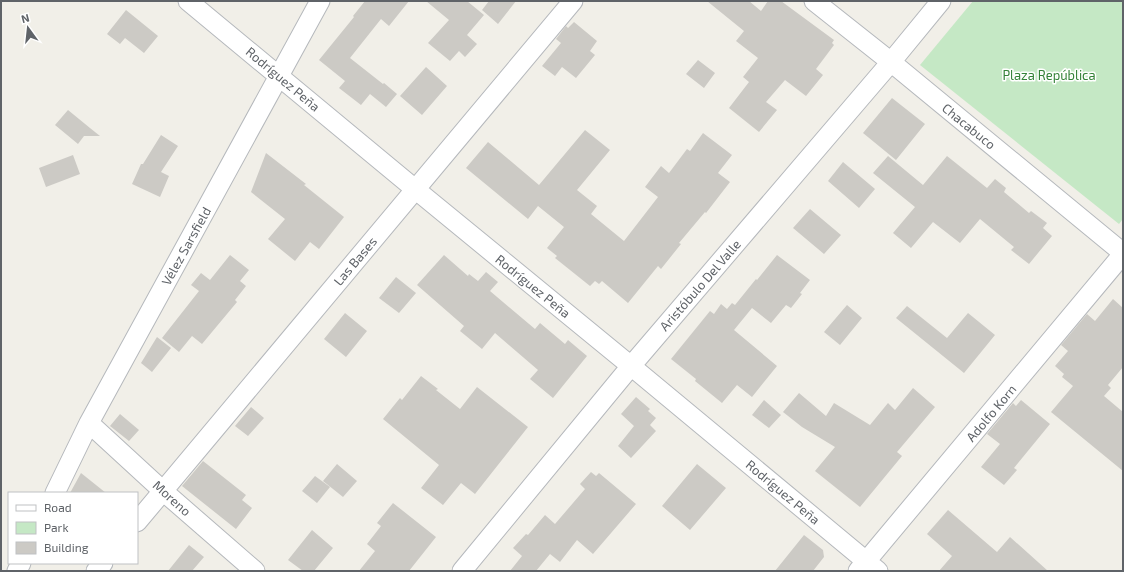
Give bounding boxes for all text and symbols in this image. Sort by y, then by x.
north arrow [8,8,48,48]
text: N [20,11,31,25]
street label: Rodríguez Peña [243,43,323,115]
park label: Plaza República [1002,67,1096,83]
street label: Chacabuco [939,100,999,152]
street label: Vélez Sarsfield [158,204,214,288]
street label: Las Bases [330,233,380,289]
street label: Aristóbulo Del Valle [656,236,744,334]
street label: Rodríguez Peña [492,251,574,321]
street label: Adolfo Korn [963,381,1019,445]
street label: Rodríguez Peña [743,456,823,528]
street label: Moreno [150,477,194,519]
legend [8,492,138,564]
text: Road [44,500,72,514]
text: Park [44,520,69,534]
text: Building [44,540,89,554]

